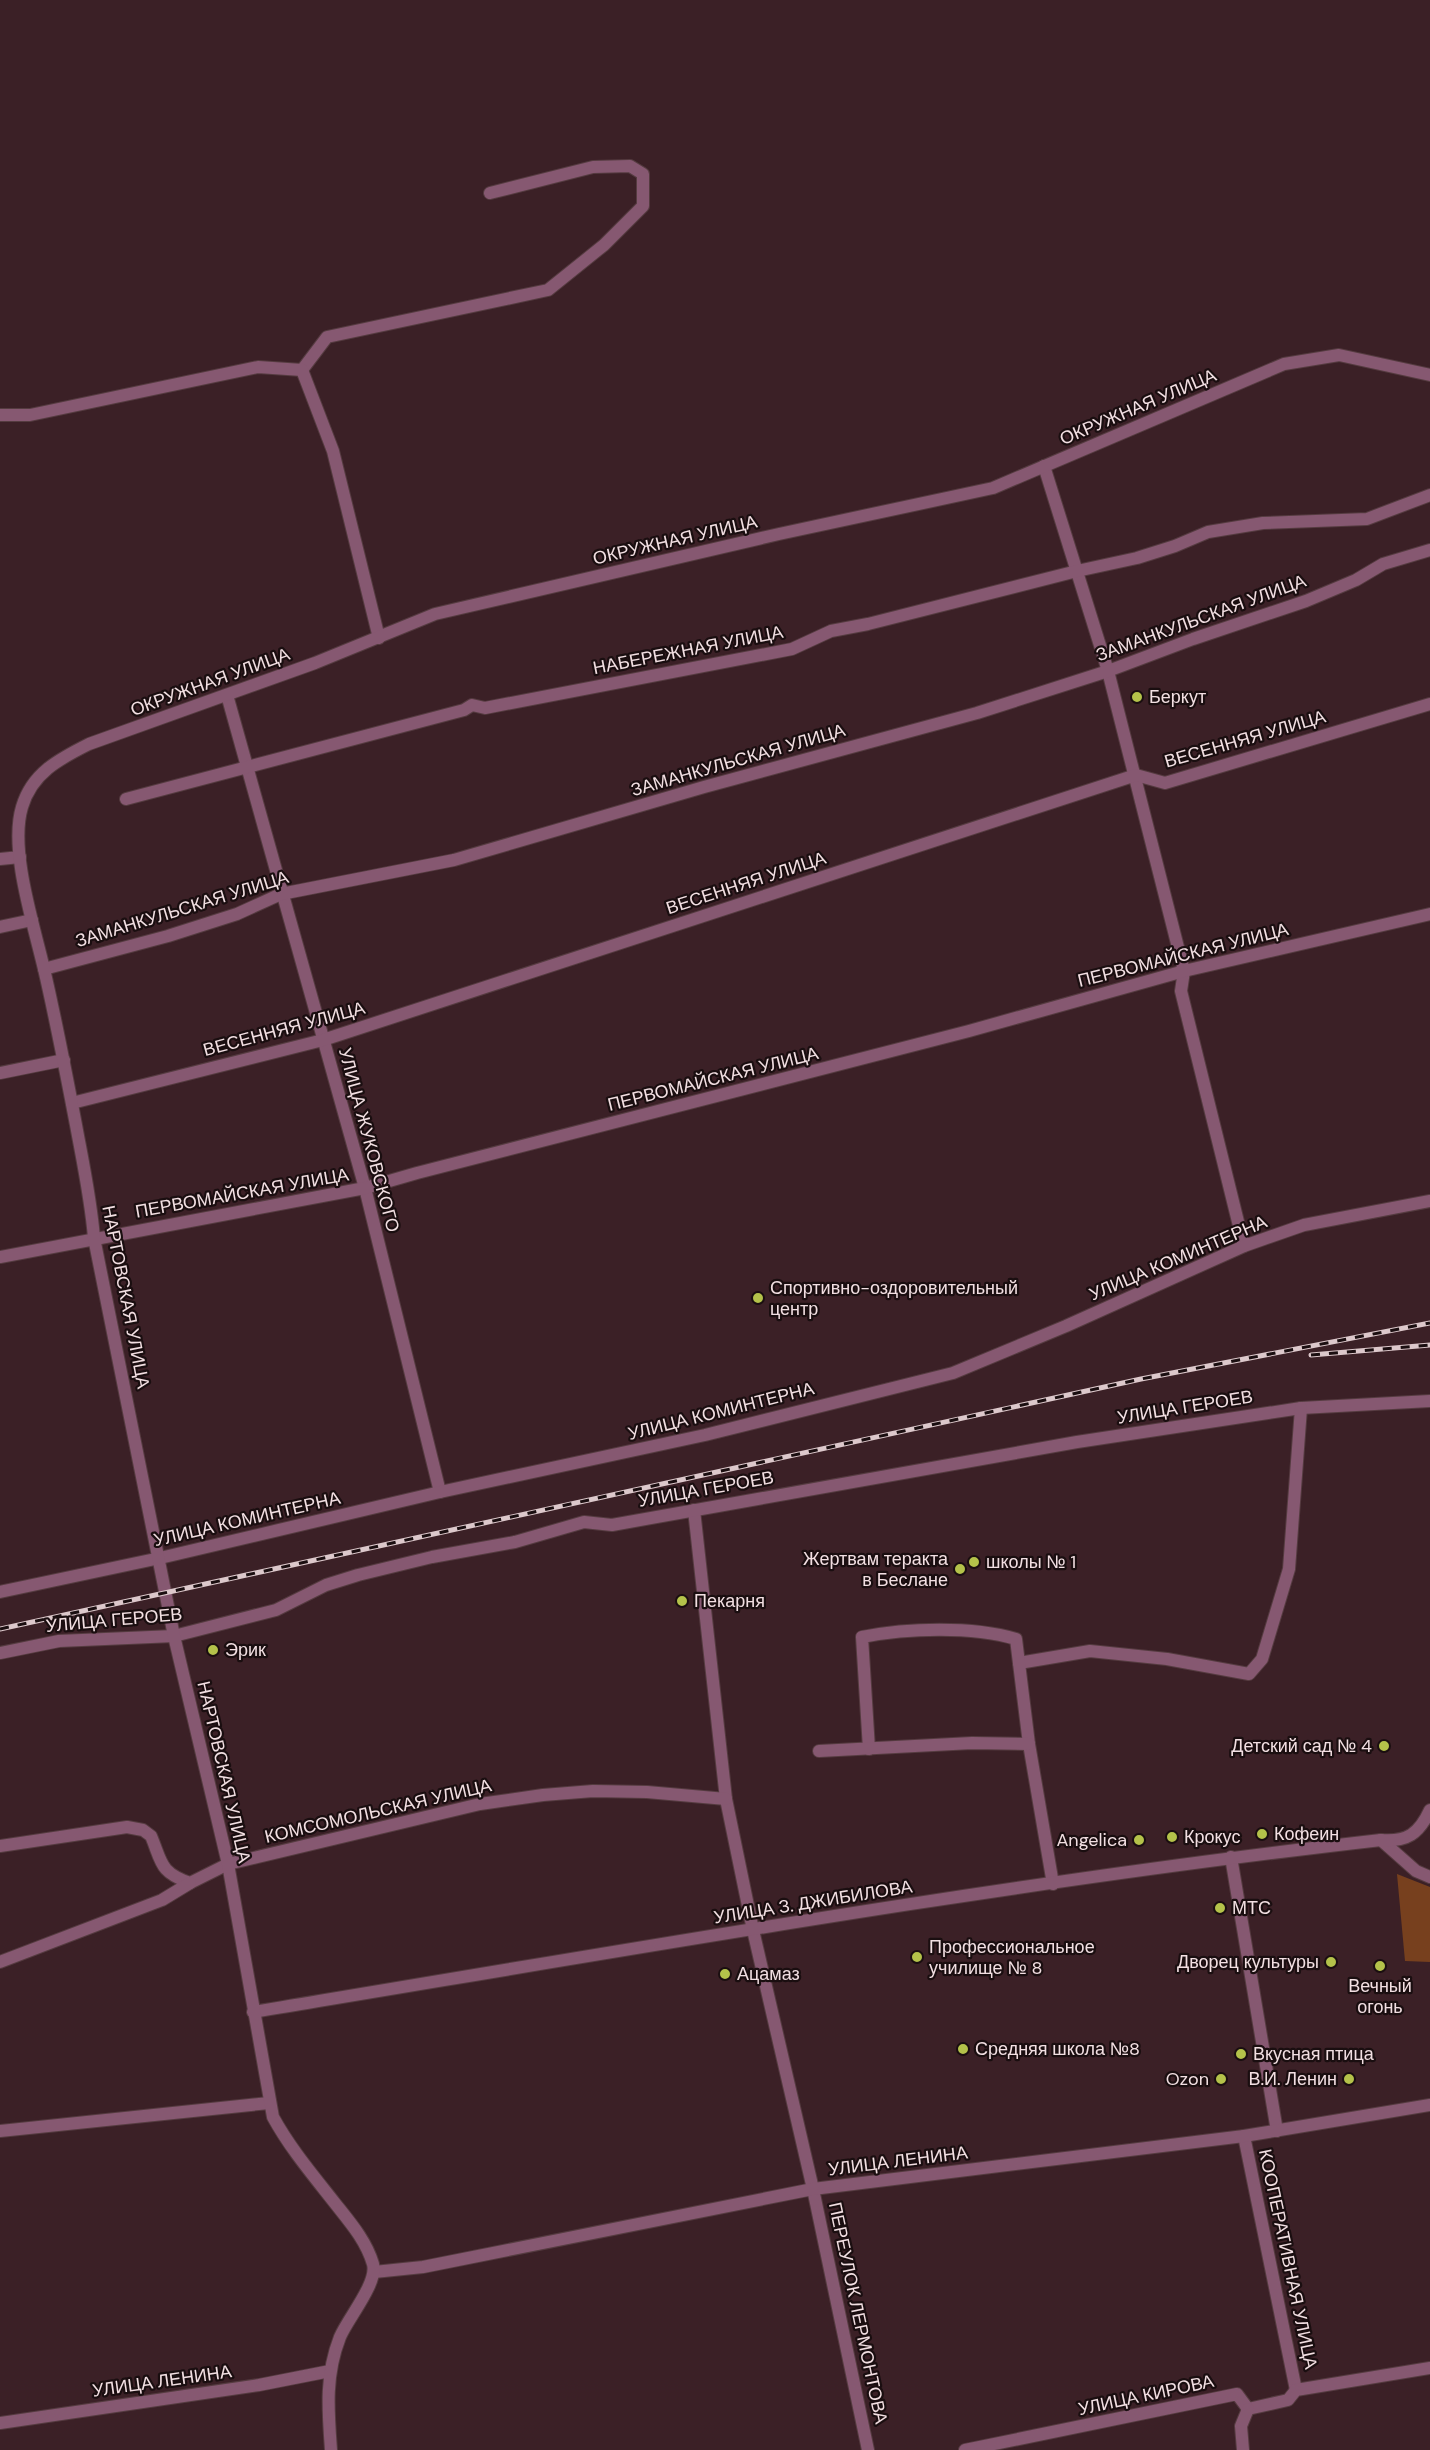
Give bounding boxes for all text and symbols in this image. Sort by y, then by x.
street label: ОКРУЖНАЯ УЛИЦА [1056,363,1220,451]
street label: ОКРУЖНАЯ УЛИЦА [591,509,759,571]
street label: ЗАМАНКУЛЬСКАЯ УЛИЦА [1093,569,1309,667]
street label: НАБЕРЕЖНАЯ УЛИЦА [591,620,785,680]
street label: ОКРУЖНАЯ УЛИЦА [127,642,293,722]
place label: Беркут [1149,685,1206,709]
marker: Беркут [1130,690,1144,704]
street label: ВЕСЕННЯЯ УЛИЦА [1162,704,1328,774]
street label: ЗАМАНКУЛЬСКАЯ УЛИЦА [628,718,848,802]
street label: ВЕСЕННЯЯ УЛИЦА [663,846,829,920]
street label: ЗАМАНКУЛЬСКАЯ УЛИЦА [72,865,292,953]
street label: ПЕРВОМАЙСКАЯ УЛИЦА [1075,917,1291,993]
street label: ВЕСЕННЯЯ УЛИЦА [200,996,368,1062]
street label: ПЕРВОМАЙСКАЯ УЛИЦА [605,1041,821,1117]
street label: УЛИЦА ЖУКОВСКОГО [333,1045,405,1235]
street label: ПЕРВОМАЙСКАЯ УЛИЦА [133,1162,351,1224]
street label: НАРТОВСКАЯ УЛИЦА [96,1203,156,1391]
street label: УЛИЦА КОМИНТЕРНА [1085,1210,1271,1306]
place label: Спортивно-оздоровительный центр [770,1276,1018,1321]
marker: Спортивно-оздоровительный центр [751,1291,765,1305]
street label: УЛИЦА КОМИНТЕРНА [625,1376,817,1446]
street label: УЛИЦА ГЕРОЕВ [1115,1384,1255,1430]
street label: УЛИЦА ГЕРОЕВ [636,1465,776,1513]
street label: УЛИЦА КОМИНТЕРНА [151,1486,343,1552]
place label: Жертвам теракта в Беслане [803,1547,949,1592]
place label: школы № 1 [986,1550,1076,1574]
marker: школы № 1 [967,1555,981,1569]
marker: Жертвам теракта в Беслане [953,1562,967,1576]
place label: Пекарня [694,1589,765,1613]
marker: Пекарня [675,1594,689,1608]
street label: УЛИЦА ГЕРОЕВ [45,1602,183,1638]
place label: Эрик [225,1638,266,1662]
marker: Эрик [206,1643,220,1657]
street label: НАРТОВСКАЯ УЛИЦА [191,1679,257,1865]
place label: Детский сад № 4 [1231,1734,1372,1758]
marker: Детский сад № 4 [1377,1739,1391,1753]
street label: КОМСОМОЛЬСКАЯ УЛИЦА [262,1773,494,1849]
place label: Кофеин [1274,1822,1339,1846]
place label: Крокус [1184,1825,1240,1849]
marker: Кофеин [1255,1827,1269,1841]
place label: Angelica [1056,1828,1127,1852]
marker: Крокус [1165,1830,1179,1844]
marker: Angelica [1132,1833,1146,1847]
street label: УЛИЦА З. ДЖИБИЛОВА [712,1874,914,1930]
place label: МТС [1232,1896,1271,1920]
marker: МТС [1213,1901,1227,1915]
place label: Профессиональное училище № 8 [929,1935,1095,1980]
marker: Профессиональное училище № 8 [910,1950,924,1964]
place label: Дворец культуры [1177,1950,1319,1974]
marker: Дворец культуры [1324,1955,1338,1969]
marker: Вечный огонь [1373,1959,1387,1973]
place label: Ацамаз [737,1962,800,1986]
marker: Ацамаз [718,1967,732,1981]
place label: Вечный огонь [1348,1974,1412,2019]
place label: Средняя школа №8 [975,2037,1140,2061]
marker: Средняя школа №8 [956,2042,970,2056]
place label: Вкусная птица [1253,2042,1375,2066]
marker: Вкусная птица [1234,2047,1248,2061]
place label: Ozon [1166,2067,1209,2091]
place label: В.И. Ленин [1248,2067,1337,2091]
marker: Ozon [1214,2072,1228,2086]
marker: В.И. Ленин [1342,2072,1356,2086]
street label: УЛИЦА ЛЕНИНА [827,2141,969,2181]
street label: КООПЕРАТИВНАЯ УЛИЦА [1253,2147,1323,2371]
street label: ПЕРЕУЛОК ЛЕРМОНТОВА [823,2200,893,2426]
street label: УЛИЦА ЛЕНИНА [91,2359,233,2403]
street label: УЛИЦА КИРОВА [1076,2369,1216,2421]

